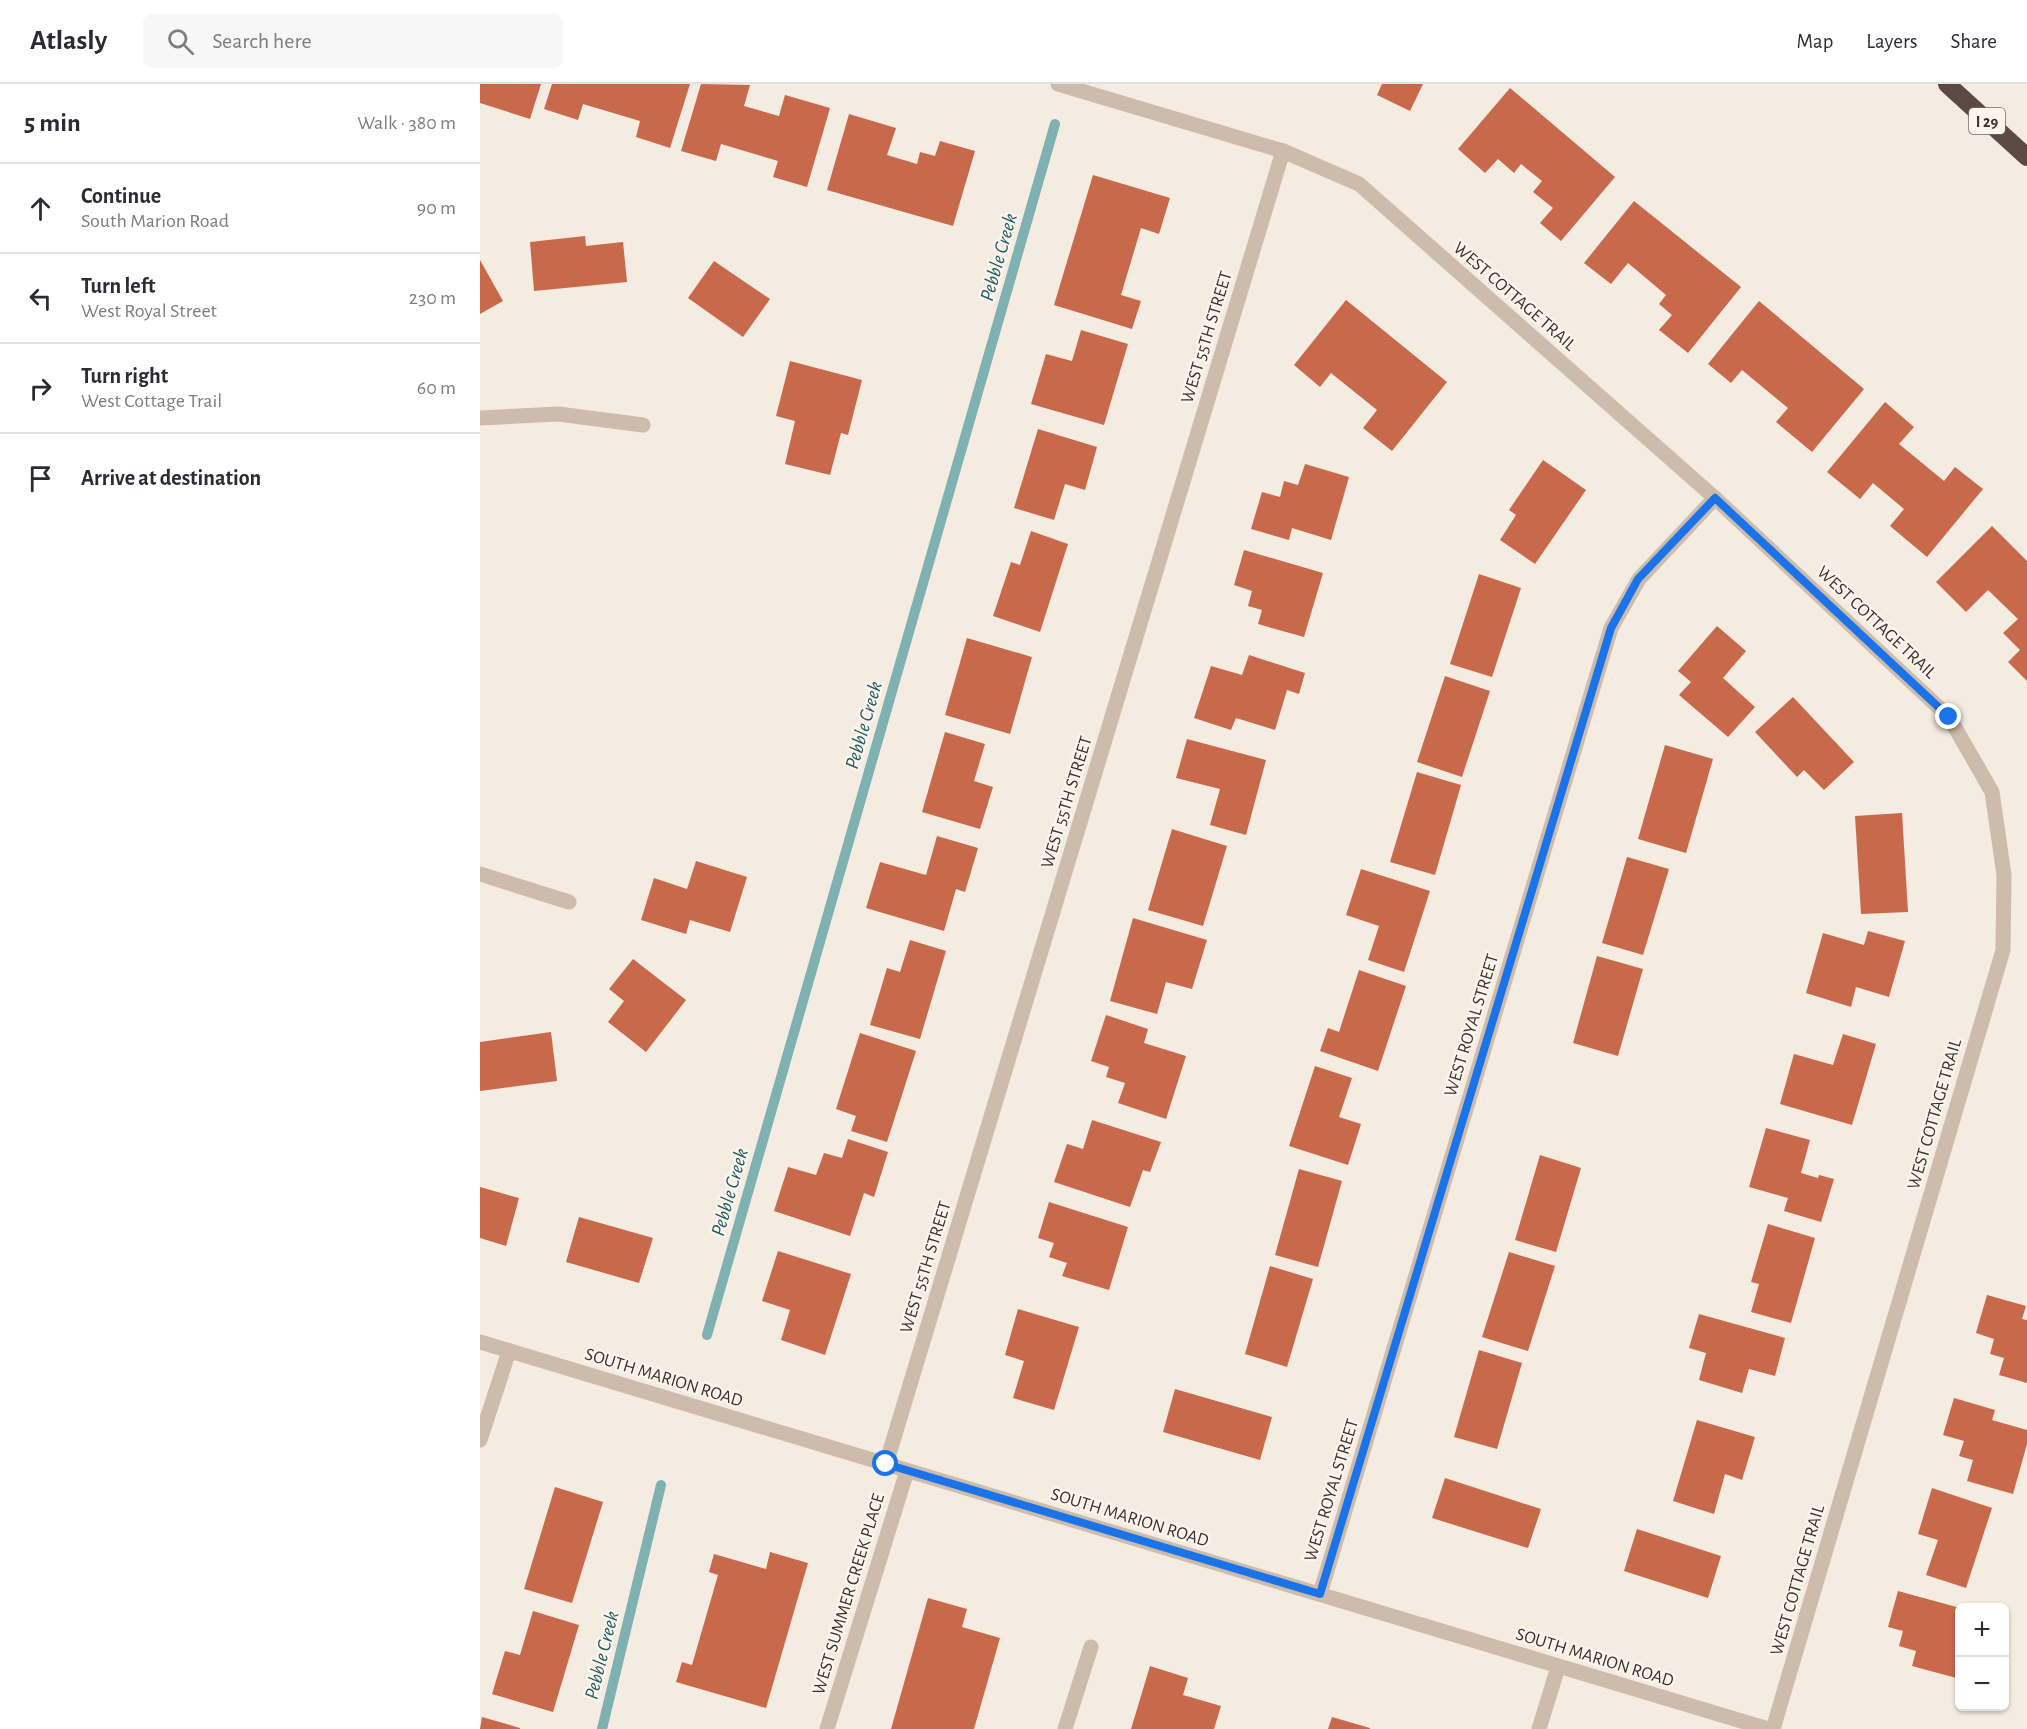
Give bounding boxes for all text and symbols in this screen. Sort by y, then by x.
search box [143,14,563,68]
icon: search [164,25,197,58]
text: Atlasly [30,27,107,55]
text: Search here [212,30,312,52]
text: Map [1797,31,1833,52]
text: Layers [1866,31,1917,52]
text: Share [1950,31,1997,52]
road number: I 29 [1969,108,2005,134]
text: 5 min [24,110,81,136]
text: Walk · 380 m [357,113,456,133]
text: Continue [81,185,161,207]
icon: ahead [24,192,57,225]
text: 90 m [417,198,456,218]
text: South Marion Road [81,211,229,231]
water label: Pebble Creek [977,211,1021,303]
street label: WEST COTTAGE TRAIL [1450,239,1579,355]
street label: WEST 55TH STREET [1178,269,1236,405]
text: Turn left [81,275,155,297]
icon: left [24,282,57,315]
text: 230 m [409,288,456,308]
text: West Royal Street [81,301,217,321]
text: Turn right [81,365,168,387]
icon: right [24,372,57,405]
text: 60 m [417,378,456,398]
text: West Cottage Trail [81,391,222,411]
icon: arrive [24,462,57,495]
text: Arrive at destination [81,467,261,489]
street label: WEST COTTAGE TRAIL [1813,563,1940,683]
water label: Pebble Creek [842,679,886,771]
route end [1935,703,1961,729]
street label: WEST 55TH STREET [1038,734,1096,870]
street label: WEST ROYAL STREET [1442,952,1502,1099]
street label: WEST COTTAGE TRAIL [1905,1037,1965,1192]
water label: Pebble Creek [708,1146,752,1238]
street label: WEST 55TH STREET [897,1199,955,1335]
street label: SOUTH MARION ROAD [583,1345,745,1411]
street label: WEST ROYAL STREET [1302,1417,1362,1564]
route start [872,1450,898,1476]
street label: SOUTH MARION ROAD [1049,1485,1211,1551]
street label: WEST SUMMER CREEK PLACE [810,1491,888,1697]
street label: WEST COTTAGE TRAIL [1768,1503,1828,1658]
map controls [1955,1603,2009,1711]
button: + [1955,1603,2009,1657]
water label: Pebble Creek [581,1609,623,1701]
street label: SOUTH MARION ROAD [1514,1625,1676,1691]
button: − [1955,1657,2009,1711]

